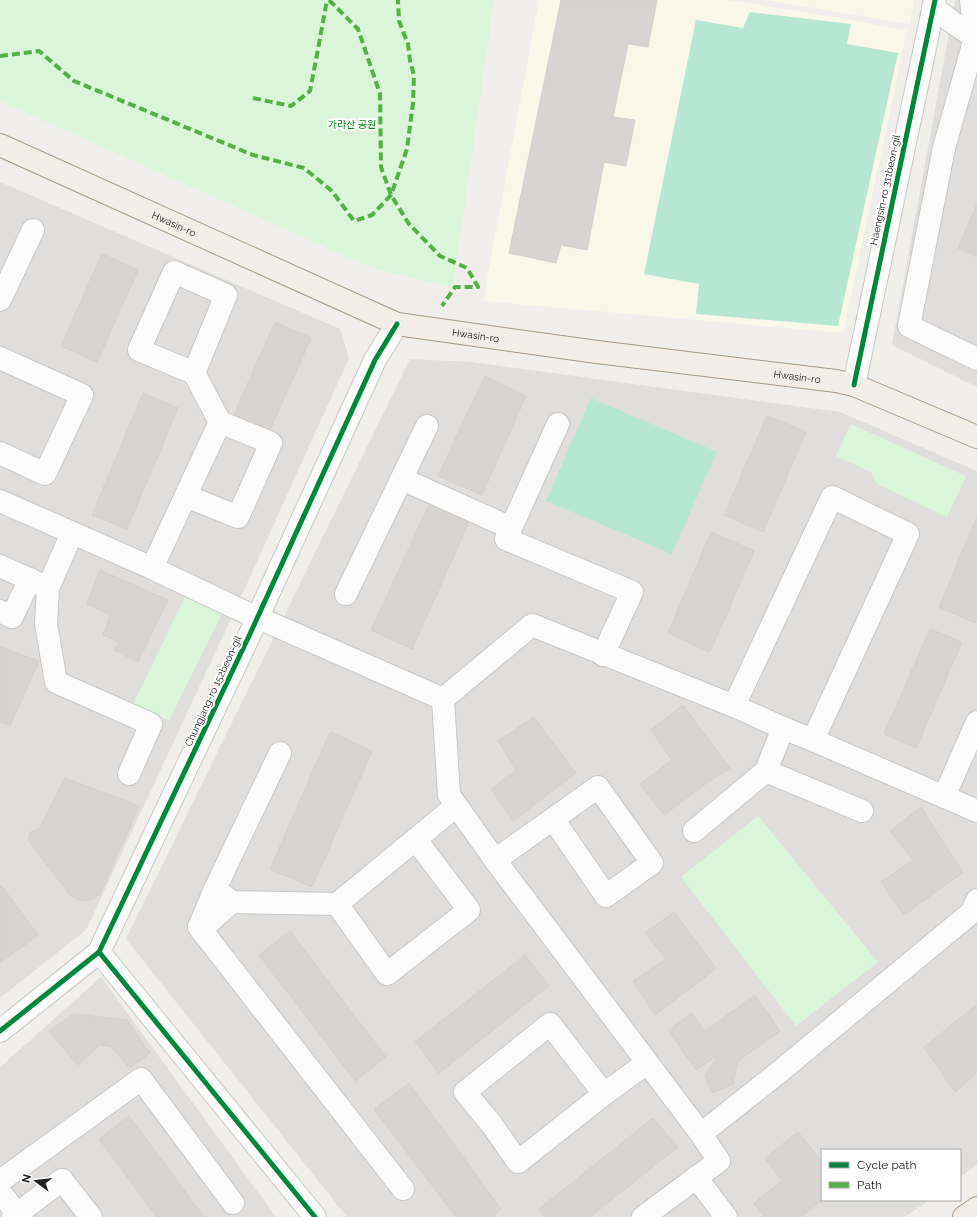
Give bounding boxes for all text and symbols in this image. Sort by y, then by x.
park label: 가라산 공원 [328,119,376,130]
street label: Haengsin-ro 311beon-gil [868,134,902,246]
street label: Hwasin-ro [150,209,198,238]
street label: Hwasin-ro [452,326,500,344]
street label: Hwasin-ro [773,368,821,385]
street label: Chungjang-ro 152beon-gil [183,634,244,748]
legend [821,1149,961,1201]
text: Cycle path [857,1158,916,1172]
north arrow [16,1161,56,1201]
text: N [19,1173,34,1184]
text: Path [857,1178,882,1192]

